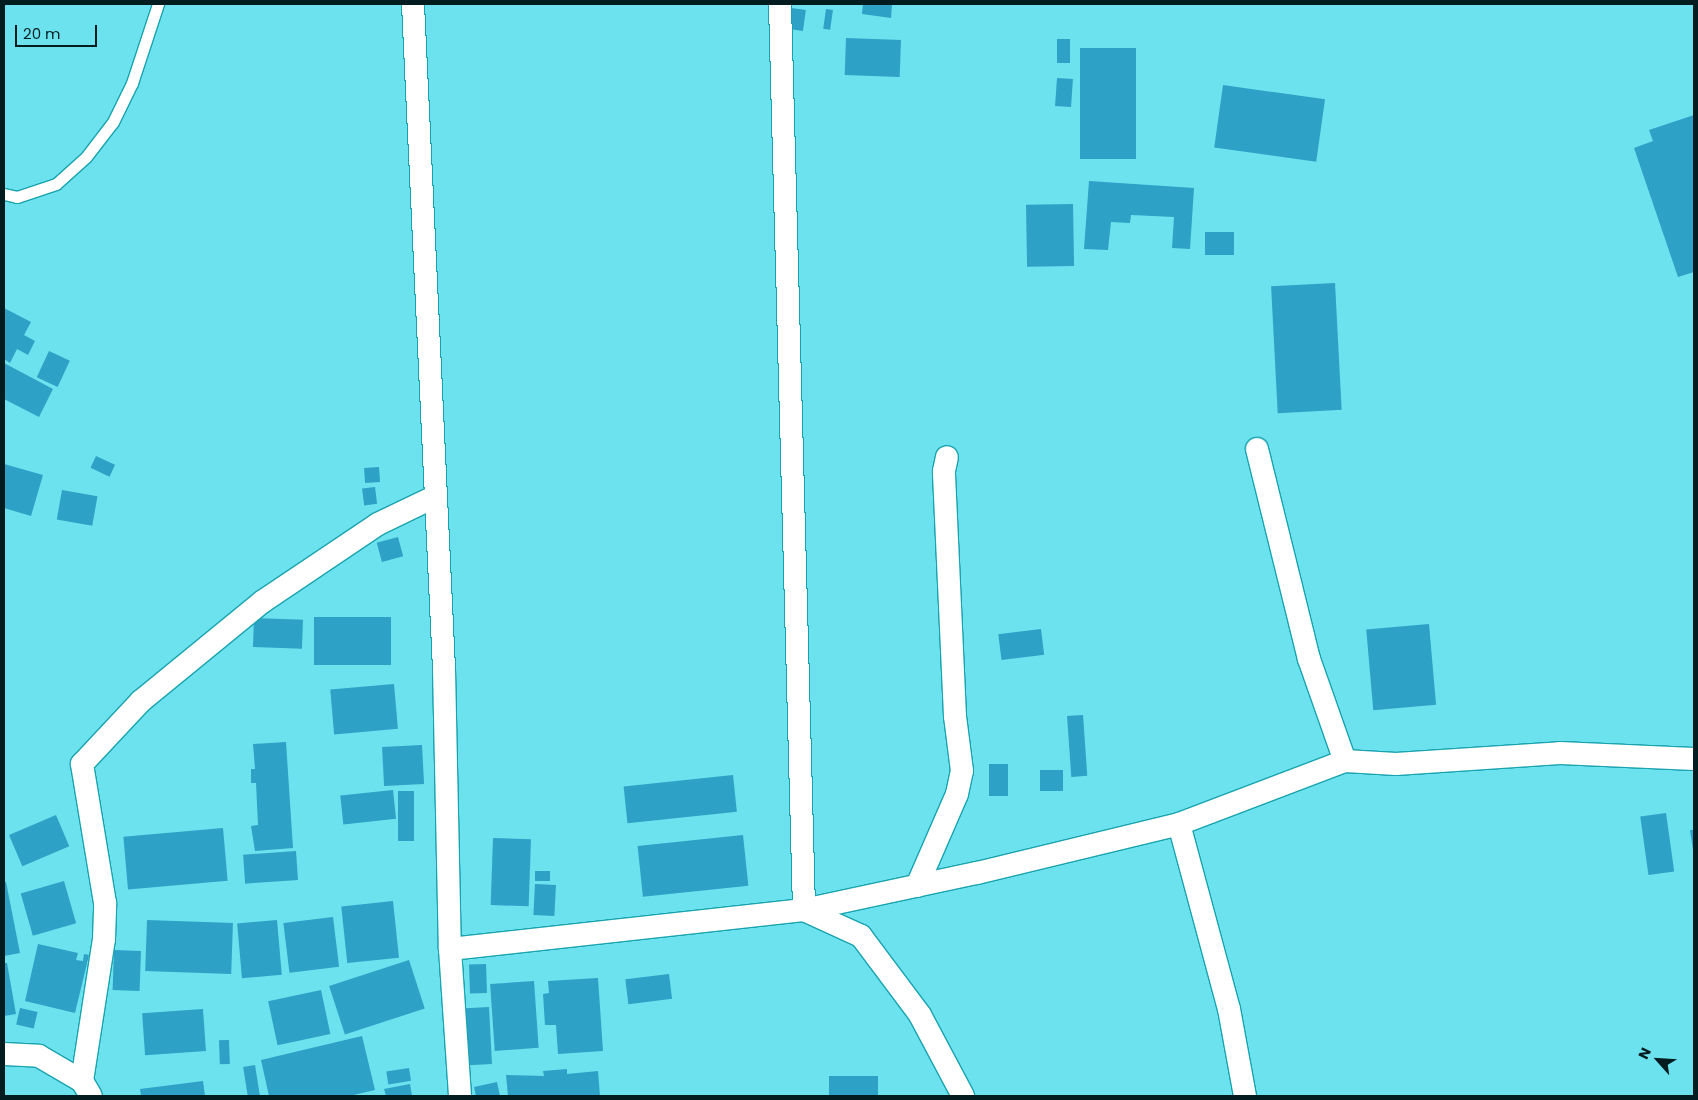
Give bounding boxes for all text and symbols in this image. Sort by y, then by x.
scale bar [18,15,100,47]
text: 20 m [23,23,61,44]
north arrow [1633,1035,1683,1085]
text: N [1633,1044,1656,1063]

